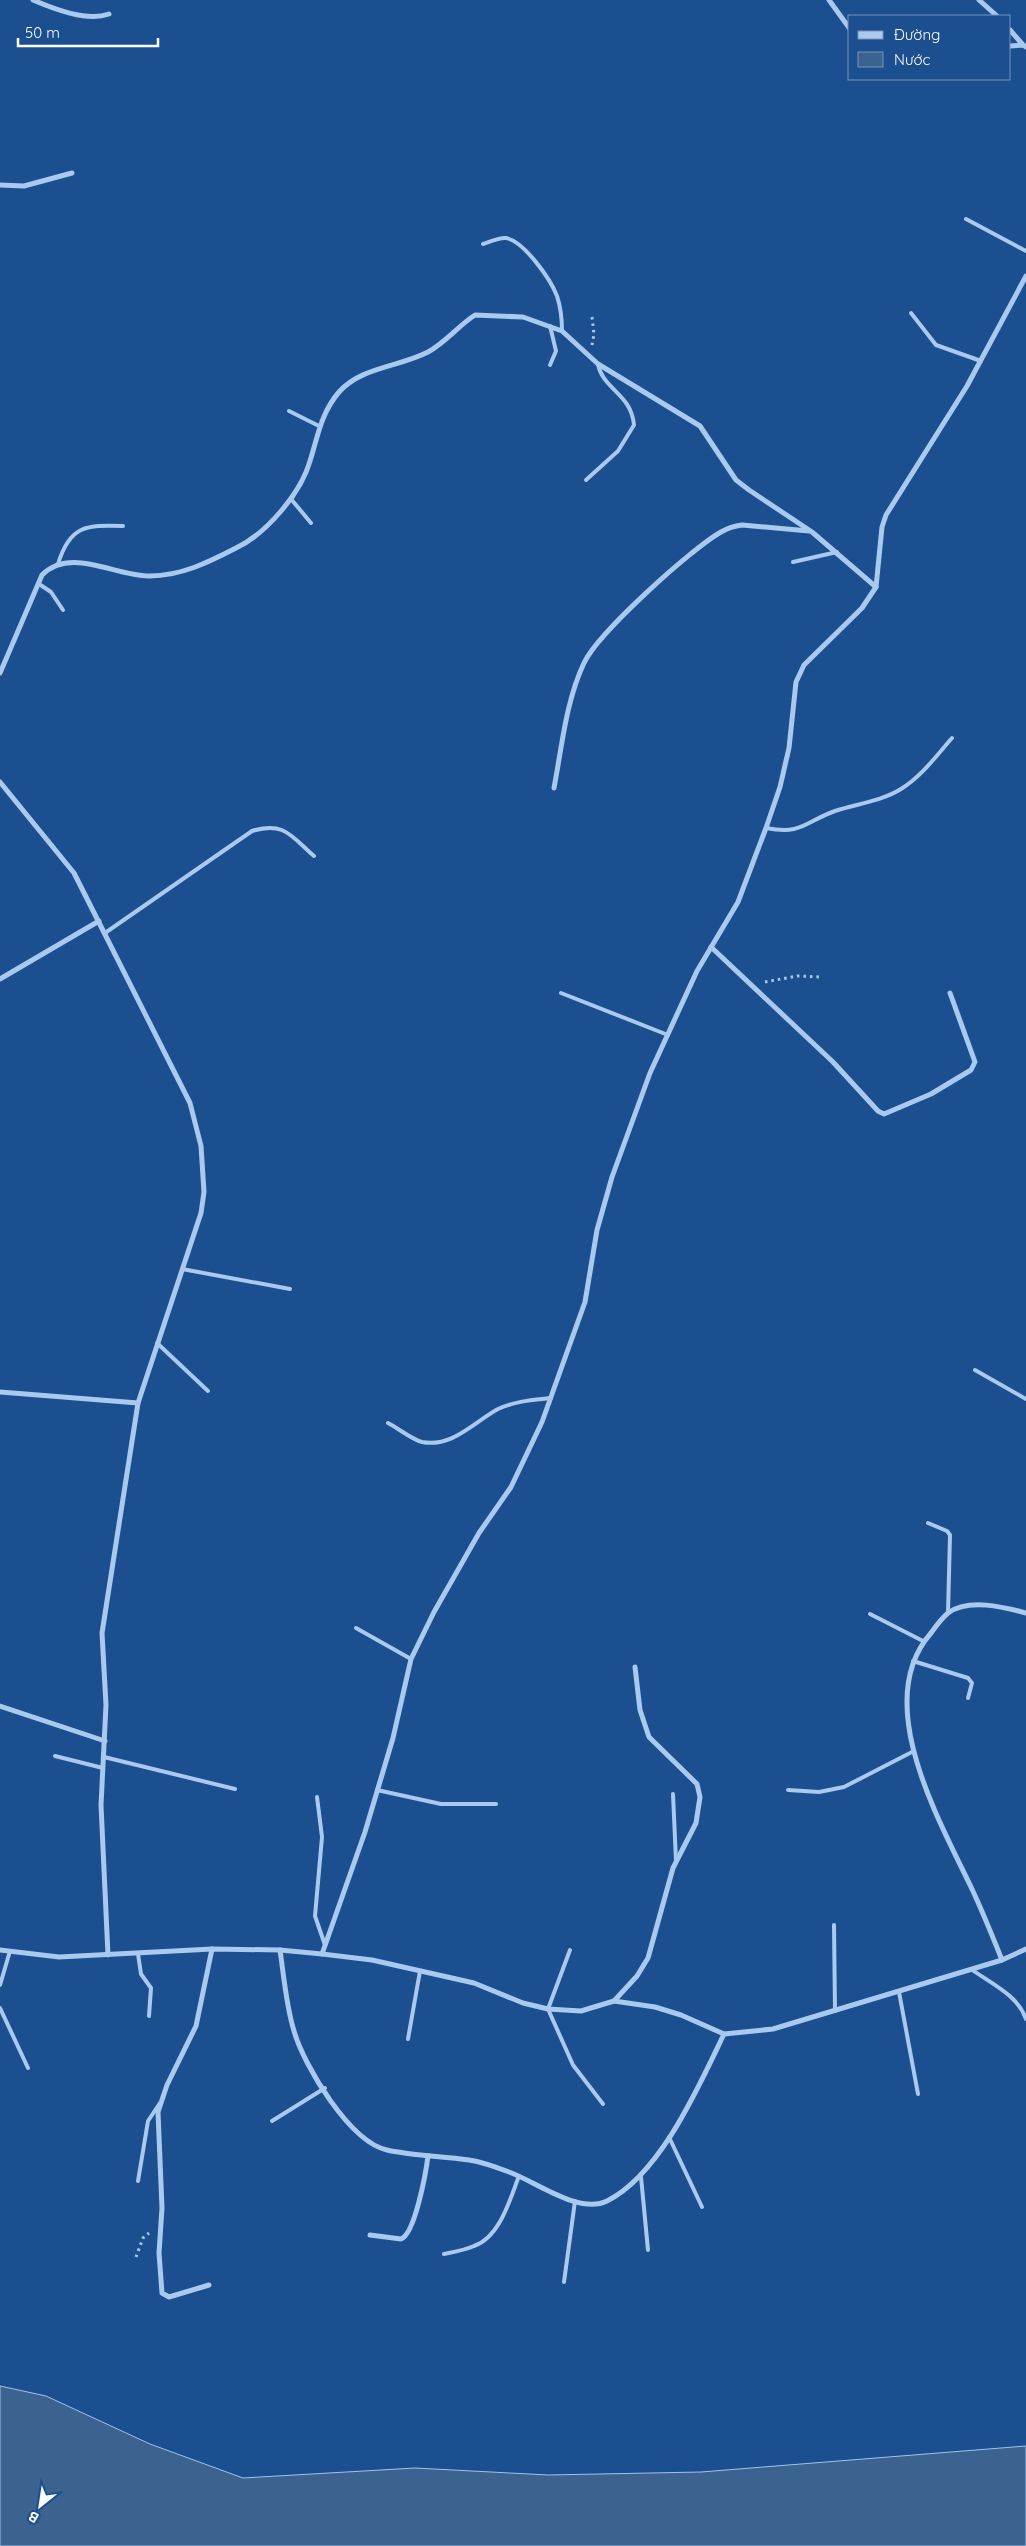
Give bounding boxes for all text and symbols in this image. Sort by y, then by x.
scale bar [18,15,158,47]
legend [848,15,1011,80]
text: 50 m [25,23,60,42]
text: Đường [894,25,940,44]
text: Nước [894,50,931,69]
north arrow [15,2481,65,2531]
text: B [25,2507,42,2527]

